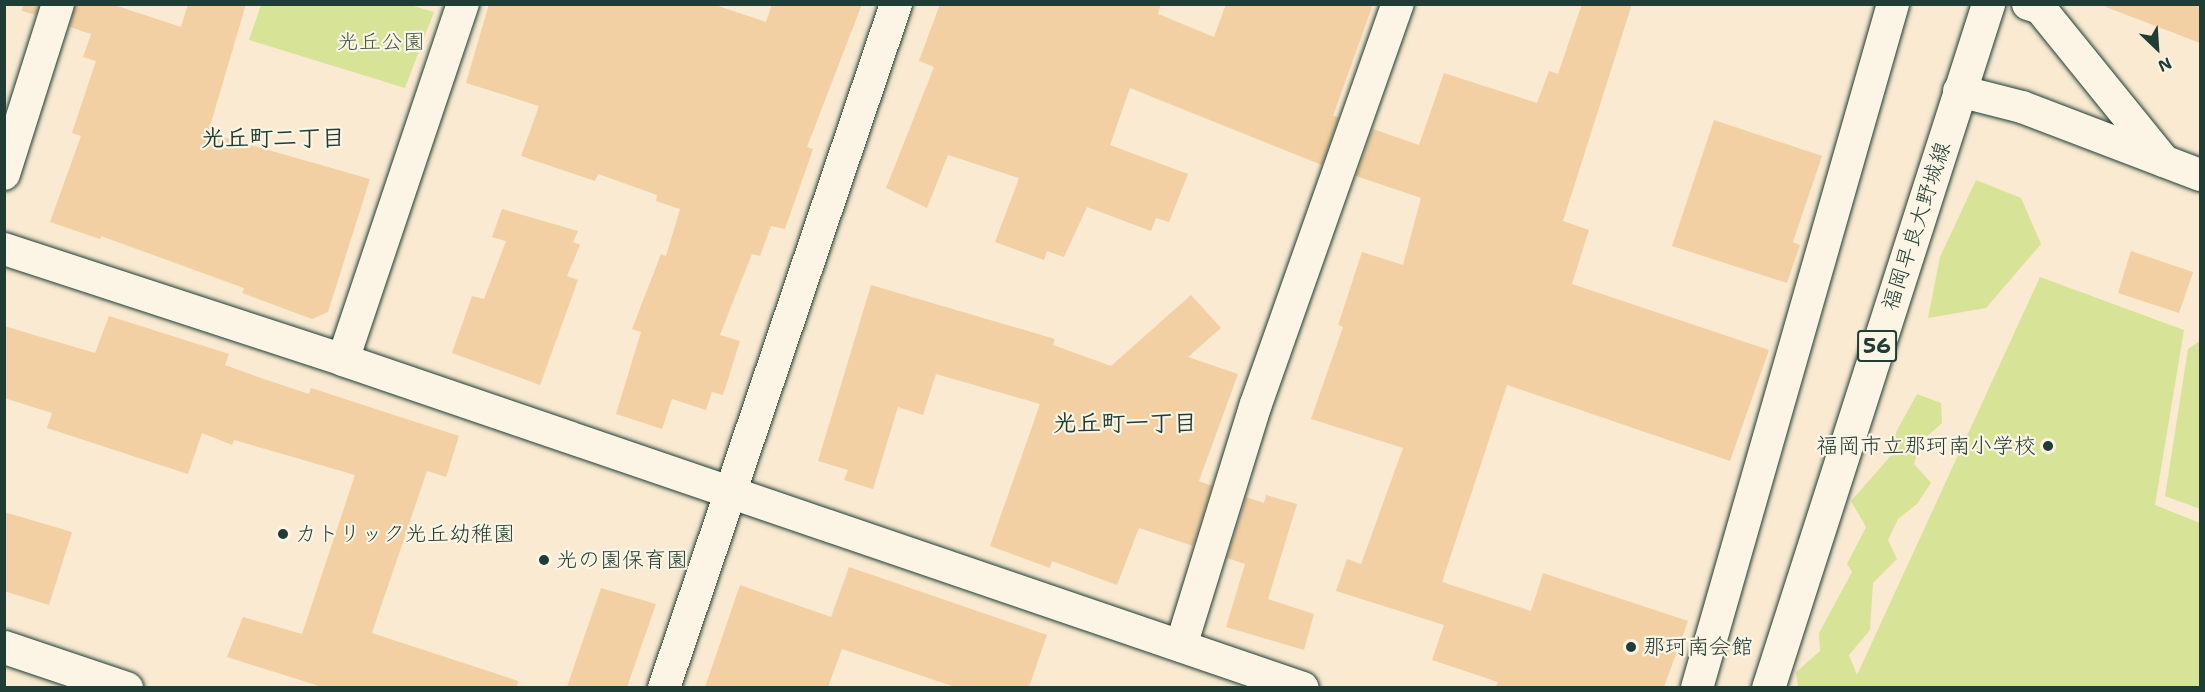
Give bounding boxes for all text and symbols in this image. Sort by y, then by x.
north arrow [2127,18,2187,78]
park label: 光丘公園 [337,29,425,55]
text: N [2155,53,2175,77]
district label: 光丘町二丁目 [201,125,345,153]
street label: 福岡早良大野城線 [1876,138,1956,314]
road number: 56 [1856,328,1898,364]
district label: 光丘町一丁目 [1053,410,1197,438]
place label: 福岡市立那珂南小学校 [1816,433,2036,459]
marker: 福岡市立那珂南小学校 [2041,439,2055,453]
place label: カトリック光丘幼稚園 [295,521,515,547]
marker: カトリック光丘幼稚園 [276,527,290,541]
place label: 光の園保育園 [556,547,688,573]
marker: 光の園保育園 [537,553,551,567]
place label: 那珂南会館 [1643,634,1753,660]
marker: 那珂南会館 [1624,640,1638,654]

